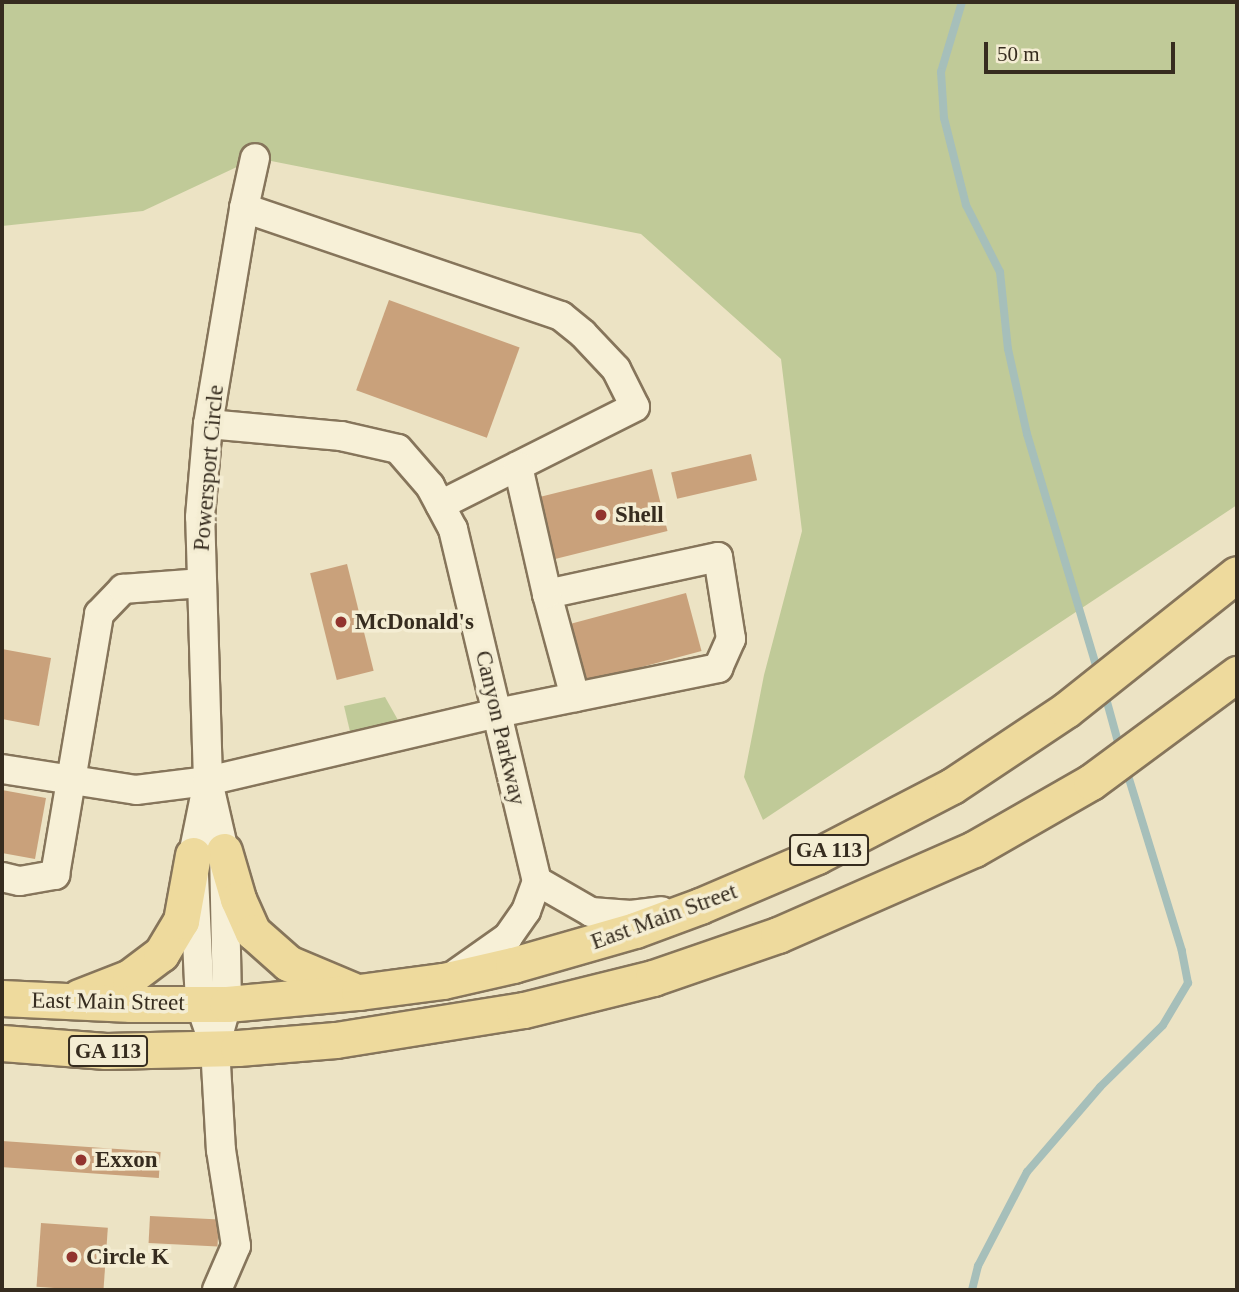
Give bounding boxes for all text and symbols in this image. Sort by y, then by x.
scale bar [987,28,1178,72]
text: 50 m [997,42,1040,66]
street label: Powersport Circle [188,384,230,552]
place label: Shell [615,501,664,529]
marker: Shell [593,507,609,523]
place label: McDonald's [355,608,474,636]
marker: McDonald's [333,614,349,630]
street label: Canyon Parkway [469,648,531,808]
road number: GA 113 [787,832,871,868]
street label: East Main Street [587,878,741,956]
street label: East Main Street [31,987,185,1017]
road number: GA 113 [66,1034,150,1068]
place label: Exxon [95,1146,158,1174]
marker: Exxon [73,1152,89,1168]
place label: Circle K [86,1243,169,1271]
marker: Circle K [64,1249,80,1265]

